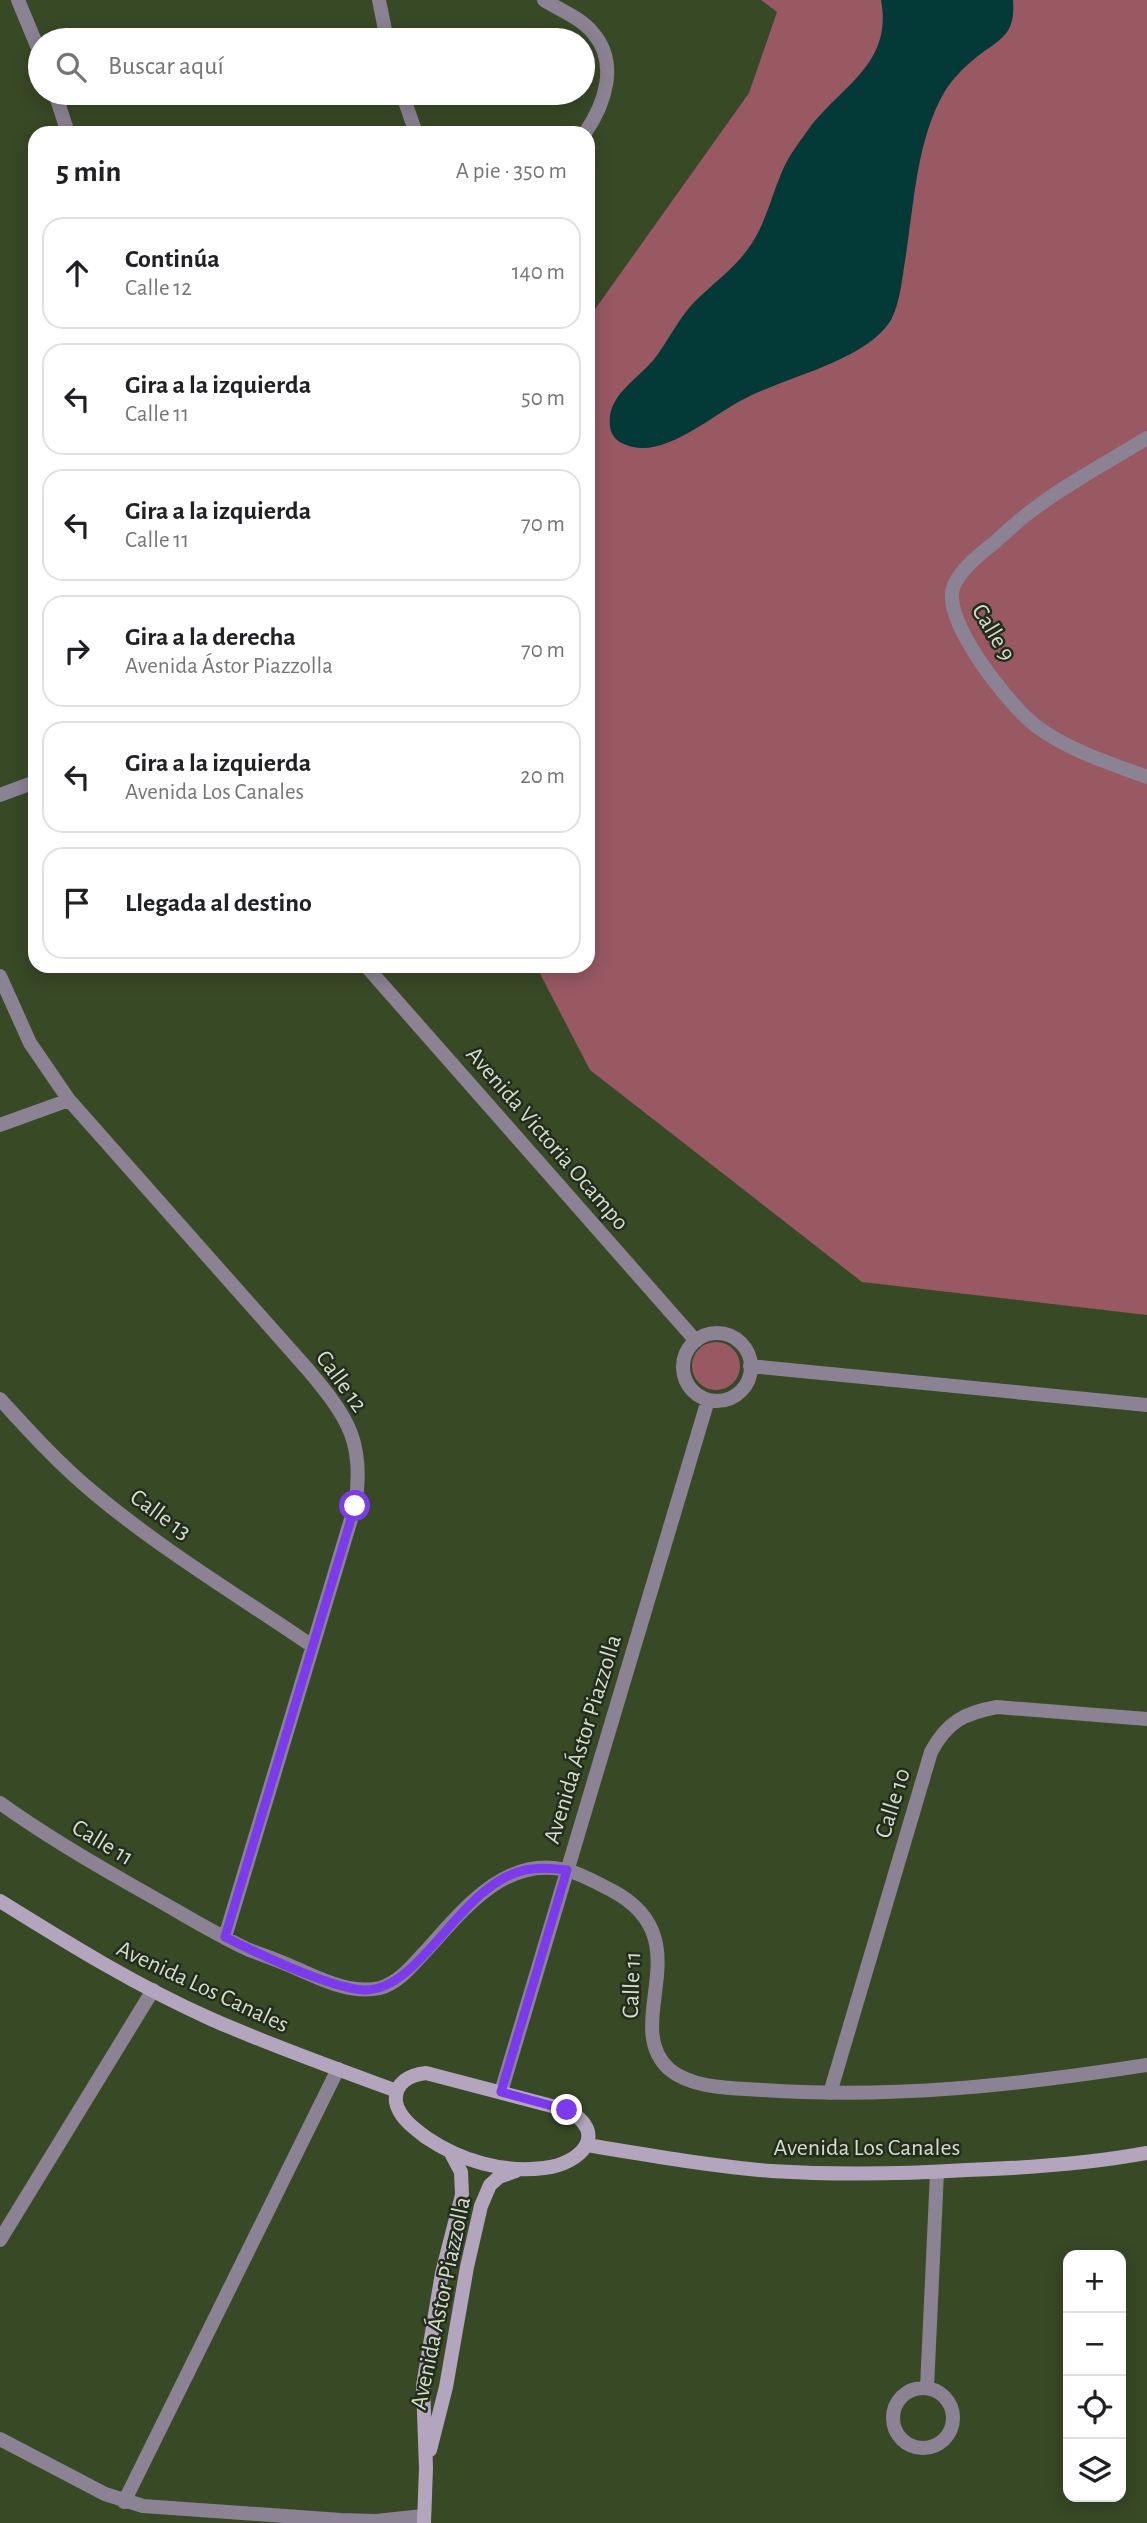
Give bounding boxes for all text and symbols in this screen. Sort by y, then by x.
search box [28,28,595,105]
icon: search [52,48,90,86]
text: Buscar aquí [108,53,224,79]
text: 5 min [56,157,121,187]
text: A pie · 350 m [456,160,567,183]
text: Continúa [125,246,220,272]
icon: ahead [58,254,96,292]
text: 140 m [512,261,565,284]
text: Calle 12 [125,277,192,300]
text: Gira a la izquierda [125,372,311,398]
icon: left [58,380,96,418]
text: 50 m [521,387,565,410]
text: Calle 11 [125,403,189,426]
text: Gira a la izquierda [125,498,311,524]
icon: left [58,506,96,544]
text: 70 m [521,513,565,536]
text: Calle 11 [125,529,189,552]
street label: Calle 9 [967,600,1019,665]
text: Gira a la derecha [125,624,296,650]
icon: right [58,632,96,670]
text: 70 m [521,639,565,662]
text: Avenida Ástor Piazzolla [125,655,333,678]
text: Gira a la izquierda [125,750,311,776]
icon: left [58,758,96,796]
text: 20 m [520,765,565,788]
text: Avenida Los Canales [125,781,304,804]
icon: arrive [58,884,96,922]
text: Llegada al destino [125,890,312,916]
street label: Avenida Victoria Ocampo [461,1042,633,1235]
street label: Calle 12 [311,1346,371,1417]
street label: Calle 13 [126,1485,195,1545]
route start [339,1490,370,1521]
street label: Avenida Ástor Piazzolla [538,1632,626,1846]
street label: Calle 10 [871,1766,915,1841]
street label: Calle 11 [68,1815,137,1870]
street label: Avenida Los Canales [113,1937,292,2037]
street label: Calle 11 [619,1951,645,2019]
route end [551,2094,582,2125]
street label: Avenida Los Canales [774,2136,960,2160]
street label: Avenida Ástor Piazzolla [405,2194,475,2412]
map controls [1063,2250,1126,2502]
button: + [1063,2250,1126,2313]
button: − [1063,2313,1126,2376]
button: locate [1063,2376,1126,2439]
button: layers [1063,2439,1126,2502]

